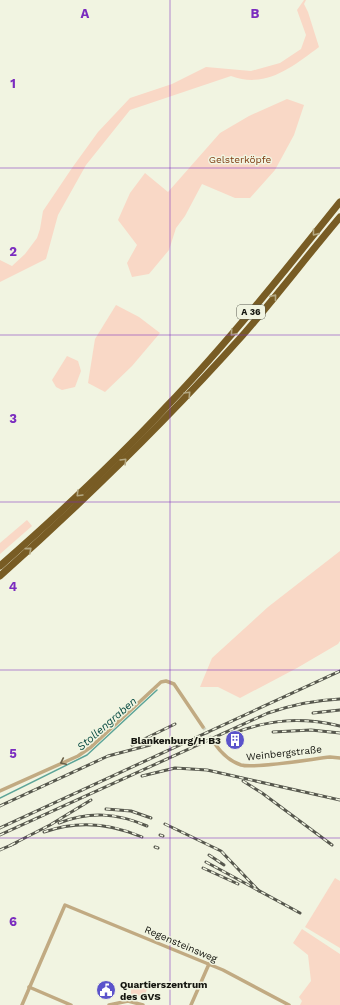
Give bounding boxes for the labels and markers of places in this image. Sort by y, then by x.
building icon: Blankenburg/H B3 [224,729,246,751]
place label: Blankenburg/H B3 [131,735,221,746]
public building icon: Quartierszentrum des GVS [95,979,117,1001]
place label: Quartierszentrum des GVS [120,979,208,1002]

